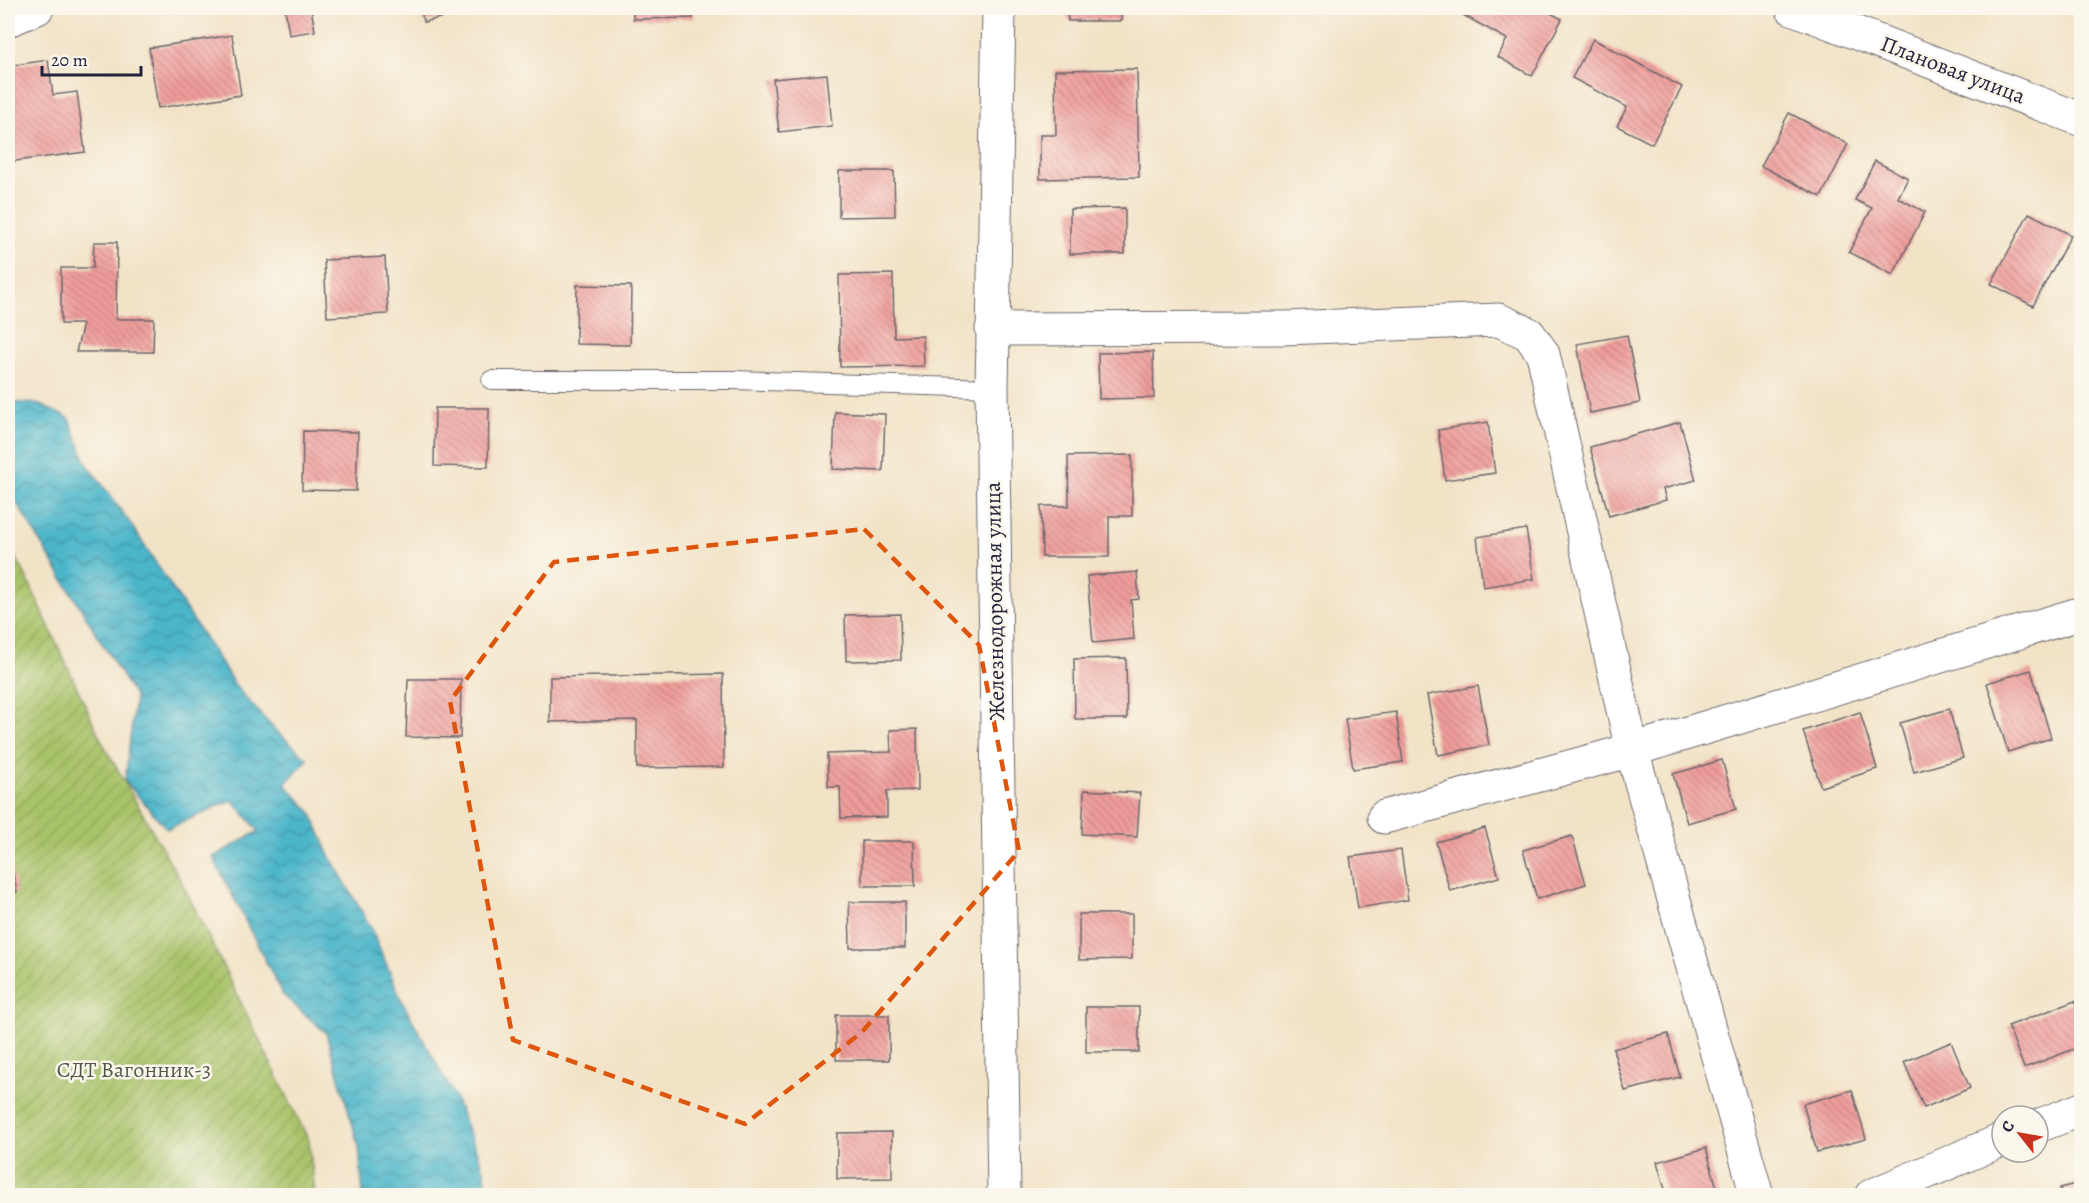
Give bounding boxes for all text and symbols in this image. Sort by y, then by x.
street label: Плановая улица [1876,29,2030,112]
scale bar [42,39,141,77]
text: 20 m [51,48,88,72]
street label: Железнодорожная улица [978,481,1012,721]
park label: СДТ Вагонник-3 [57,1055,211,1085]
north arrow [1990,1104,2050,1164]
text: С [1996,1117,2020,1137]

